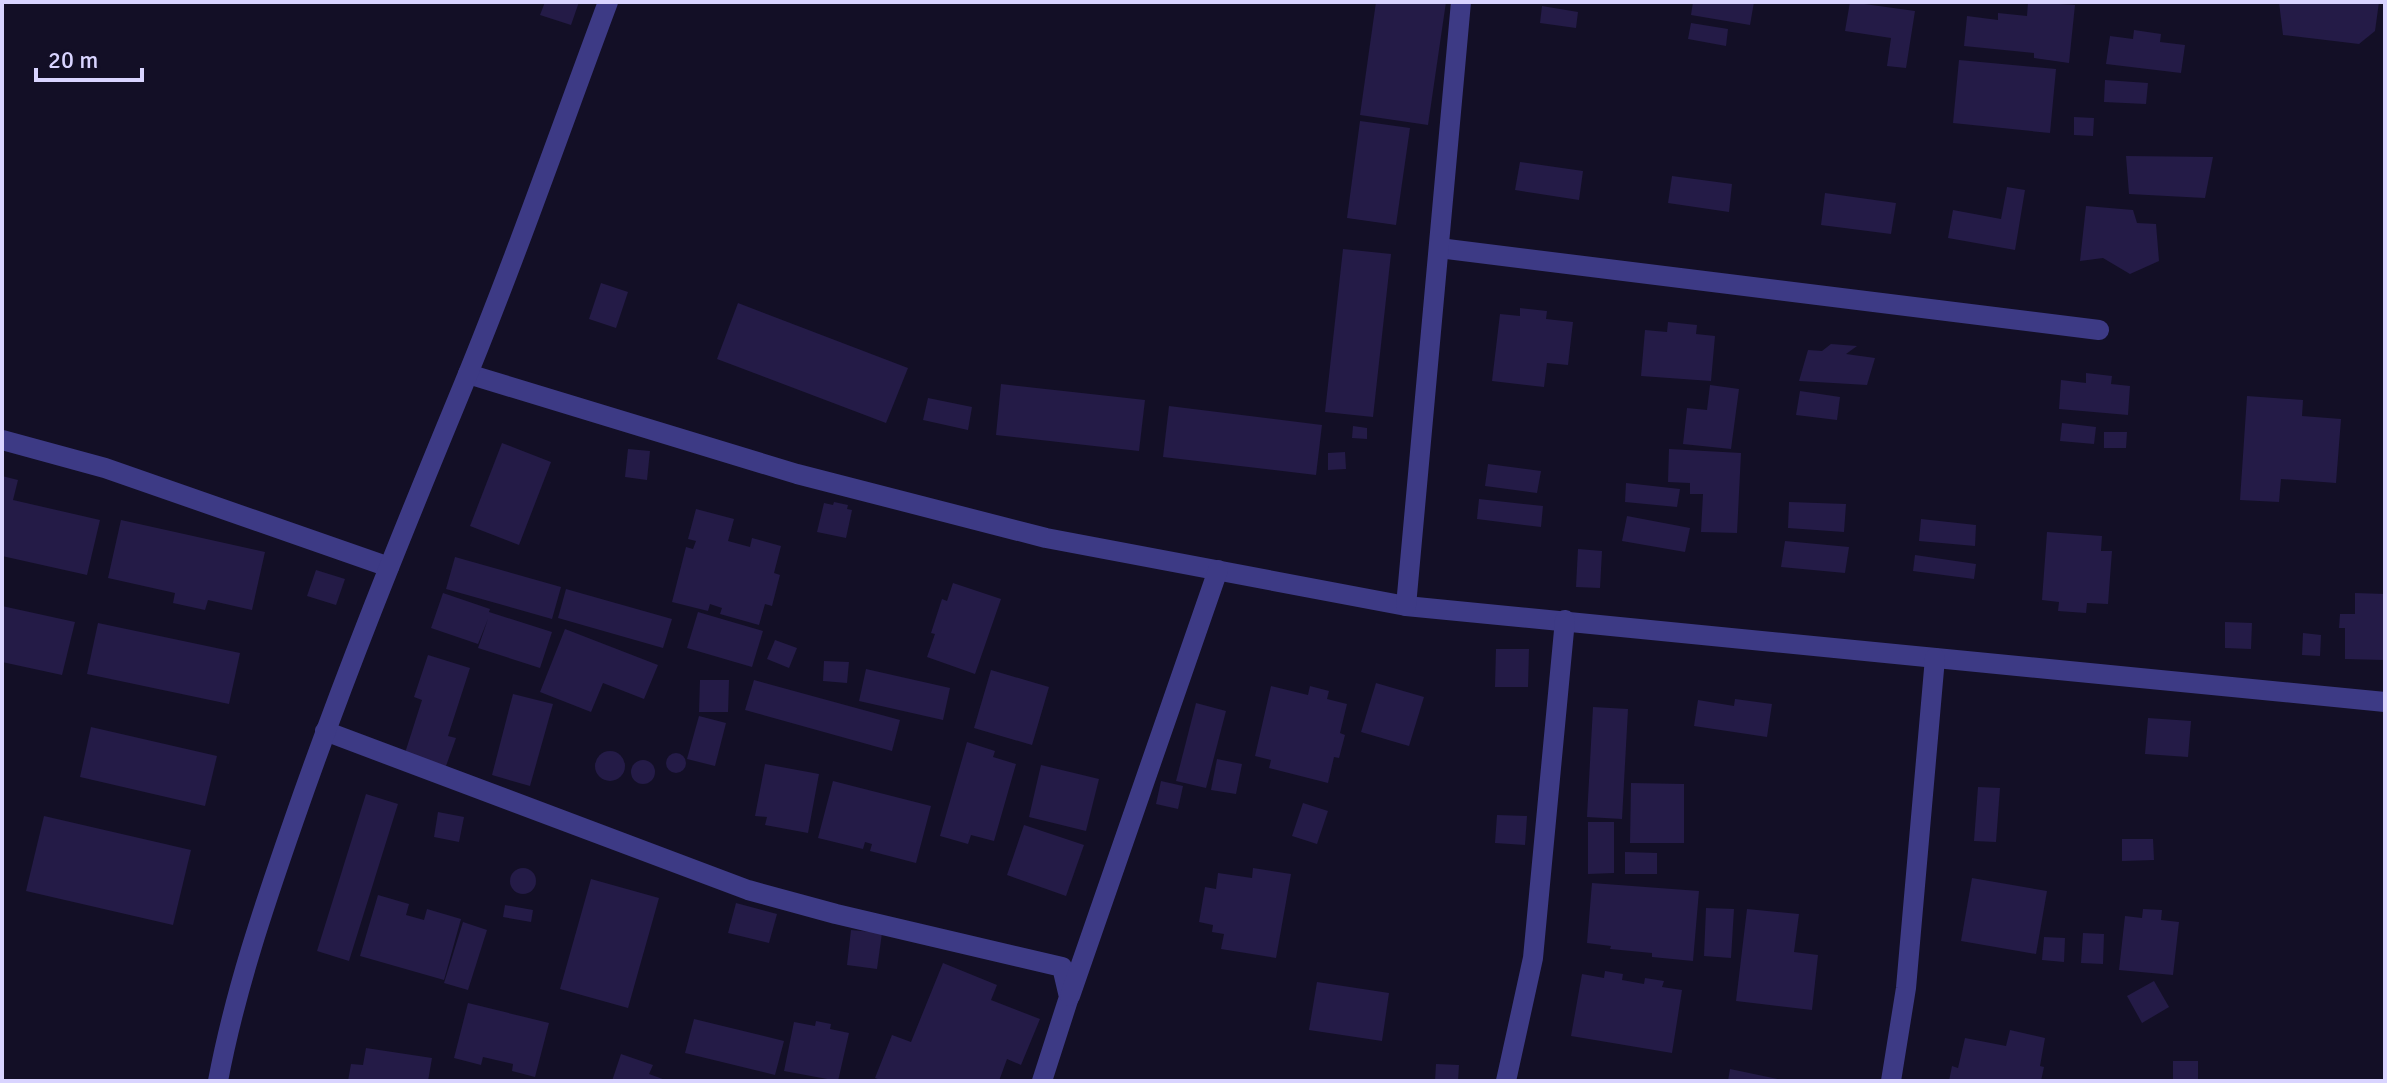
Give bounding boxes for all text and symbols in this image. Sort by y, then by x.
scale bar [36,32,142,82]
text: 20 m [48,45,98,75]

